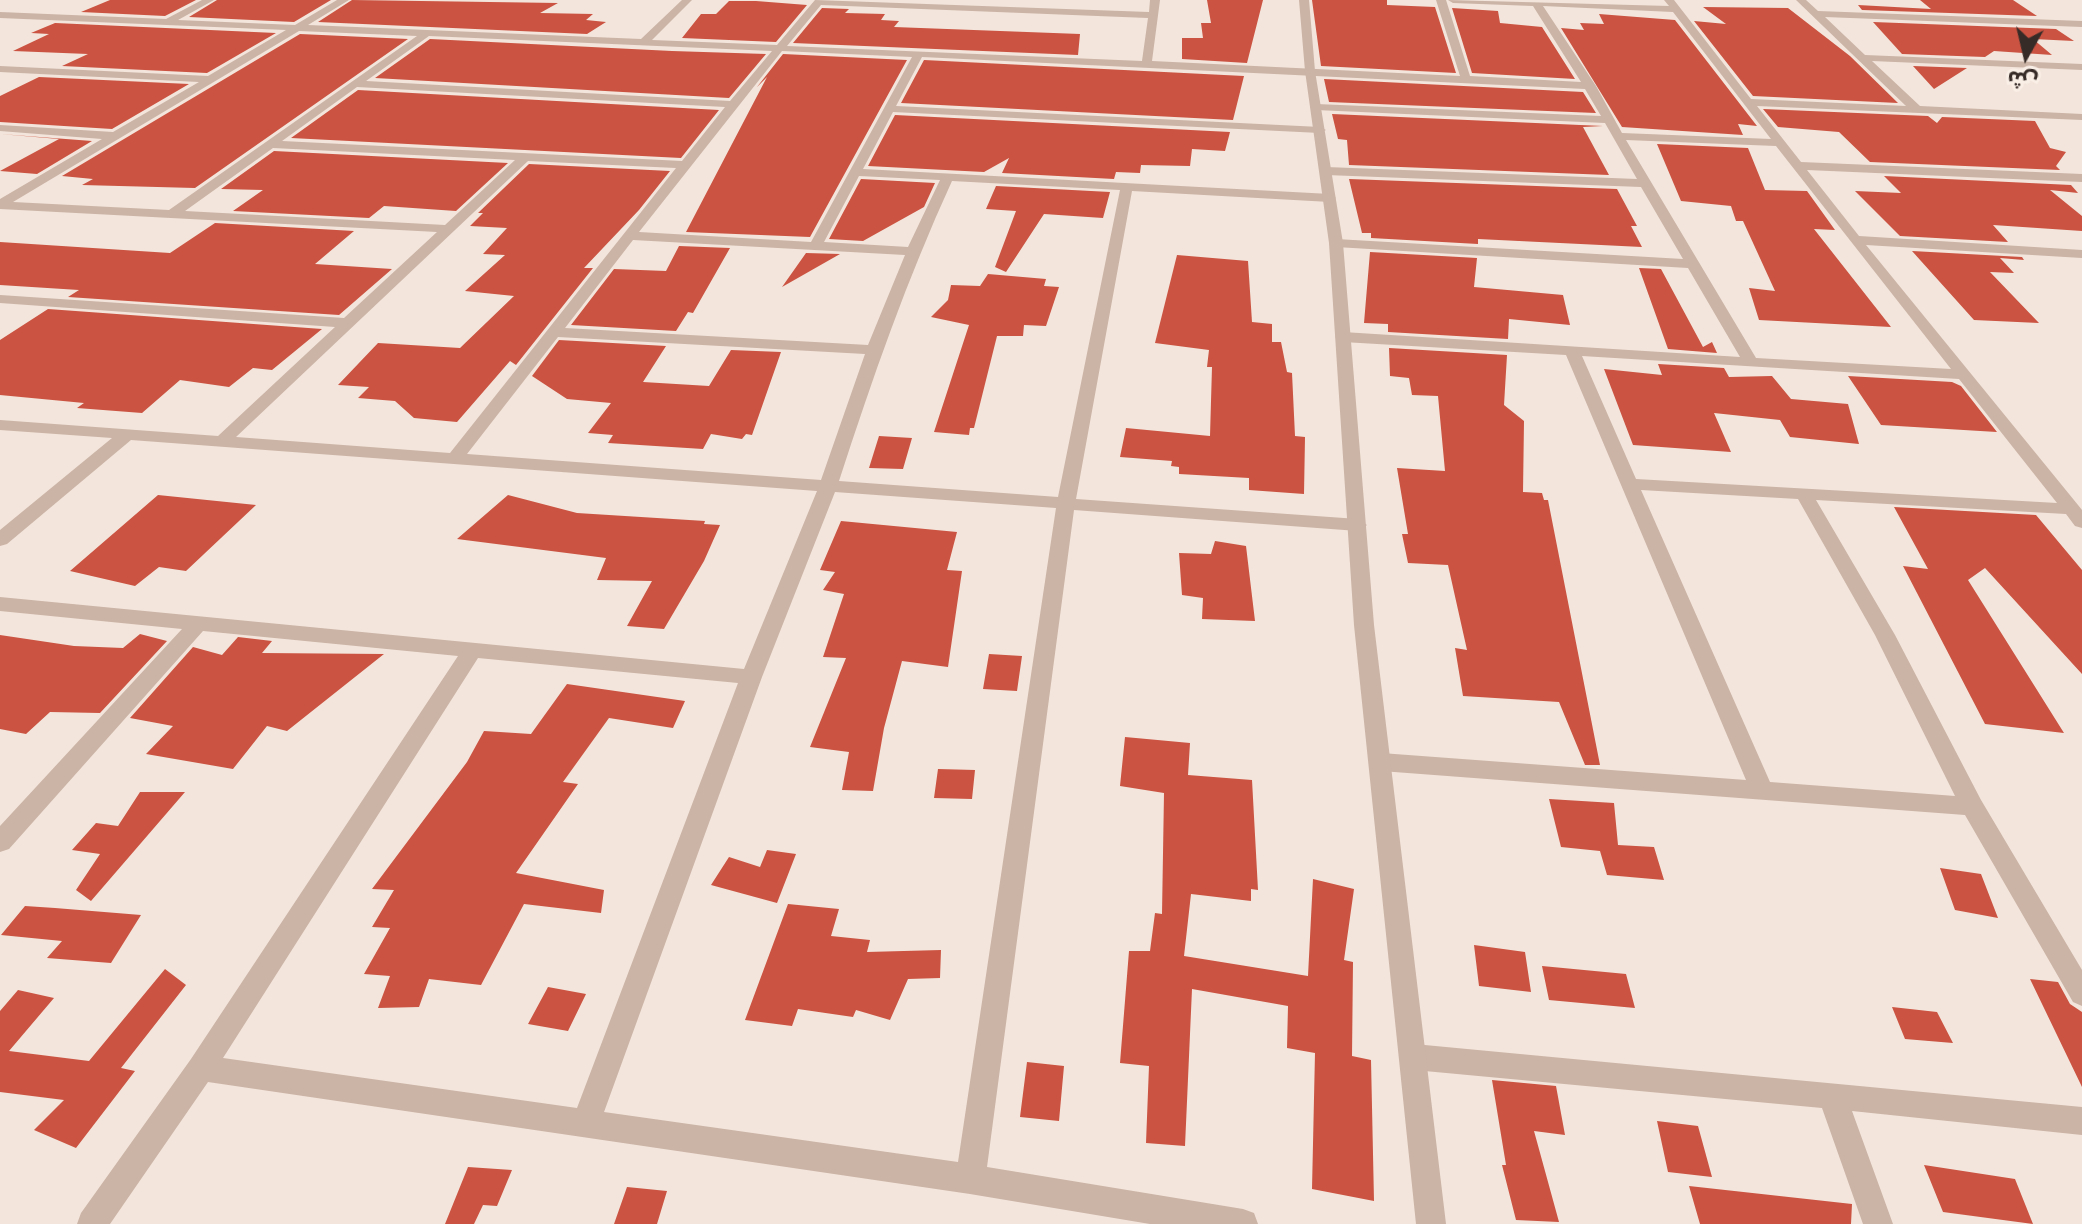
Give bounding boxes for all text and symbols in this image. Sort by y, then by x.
north arrow [1986,16,2066,96]
text: ش [2006,65,2039,96]

